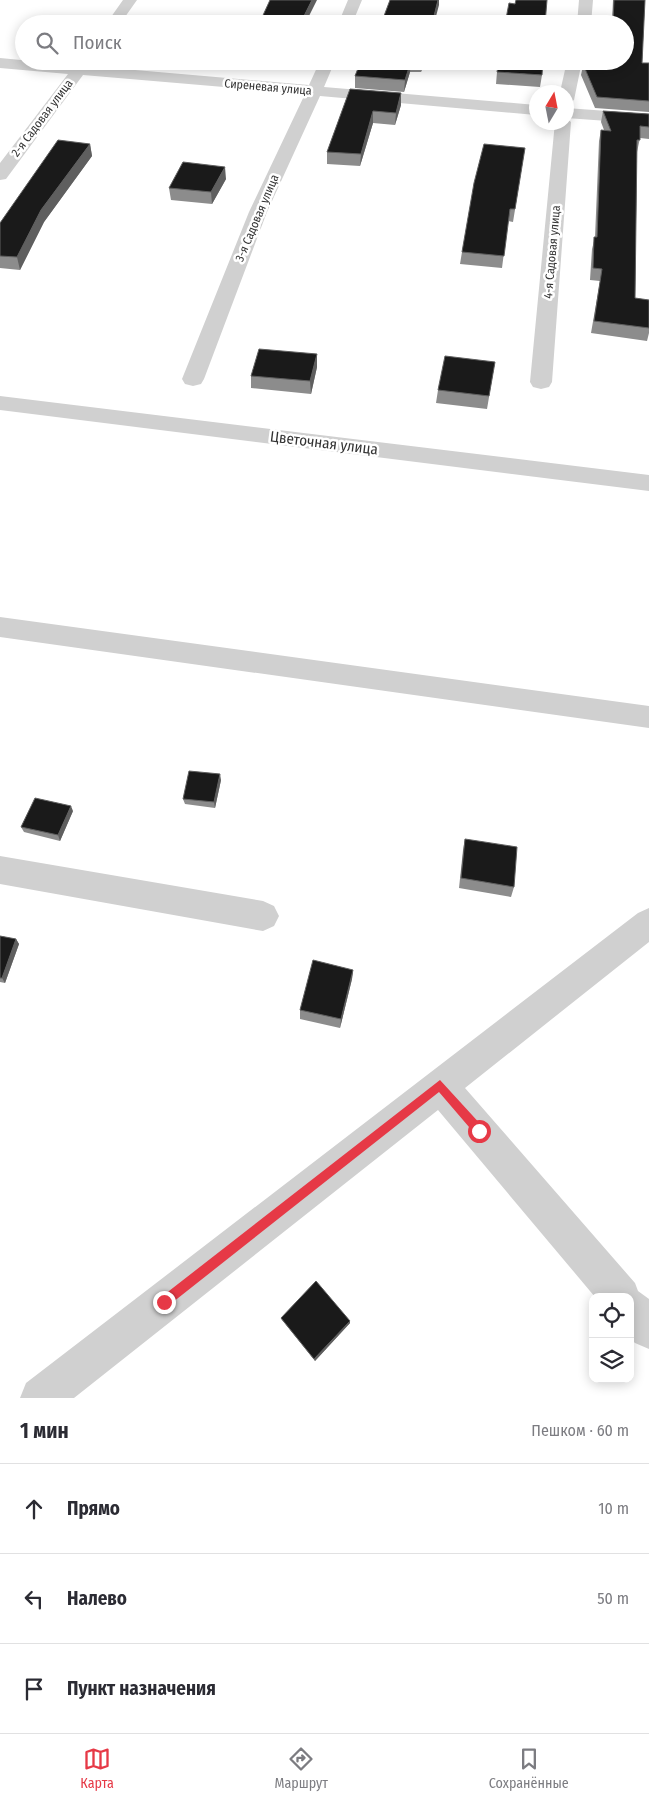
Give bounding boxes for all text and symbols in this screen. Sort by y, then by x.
search box [15,15,634,70]
icon: search [33,29,61,57]
text: Поиск [73,31,122,54]
street label: 2-я Садовая улица [8,76,76,159]
street label: Сиреневая улица [224,76,312,98]
north arrow [529,85,574,130]
street label: 3-я Садовая улица [232,172,282,264]
street label: 4-я Садовая улица [541,205,563,299]
street label: Цветочная улица [269,427,379,459]
route start [468,1120,491,1143]
route end [153,1291,176,1314]
map controls [589,1293,634,1383]
button: locate [589,1293,634,1338]
button: layers [589,1338,634,1383]
text: 1 мин [20,1418,69,1444]
text: Пешком · 60 m [531,1421,629,1440]
icon: ahead [20,1495,48,1523]
text: Прямо [67,1497,120,1520]
text: 10 m [598,1499,629,1518]
icon: left [20,1585,48,1613]
text: Налево [67,1587,127,1610]
text: 50 m [597,1589,629,1608]
icon: arrive [20,1675,48,1703]
text: Пункт назначения [67,1677,216,1700]
tab: Карта [80,1745,114,1792]
tab: Маршрут [274,1745,328,1792]
tab: Сохранённые [489,1745,569,1792]

